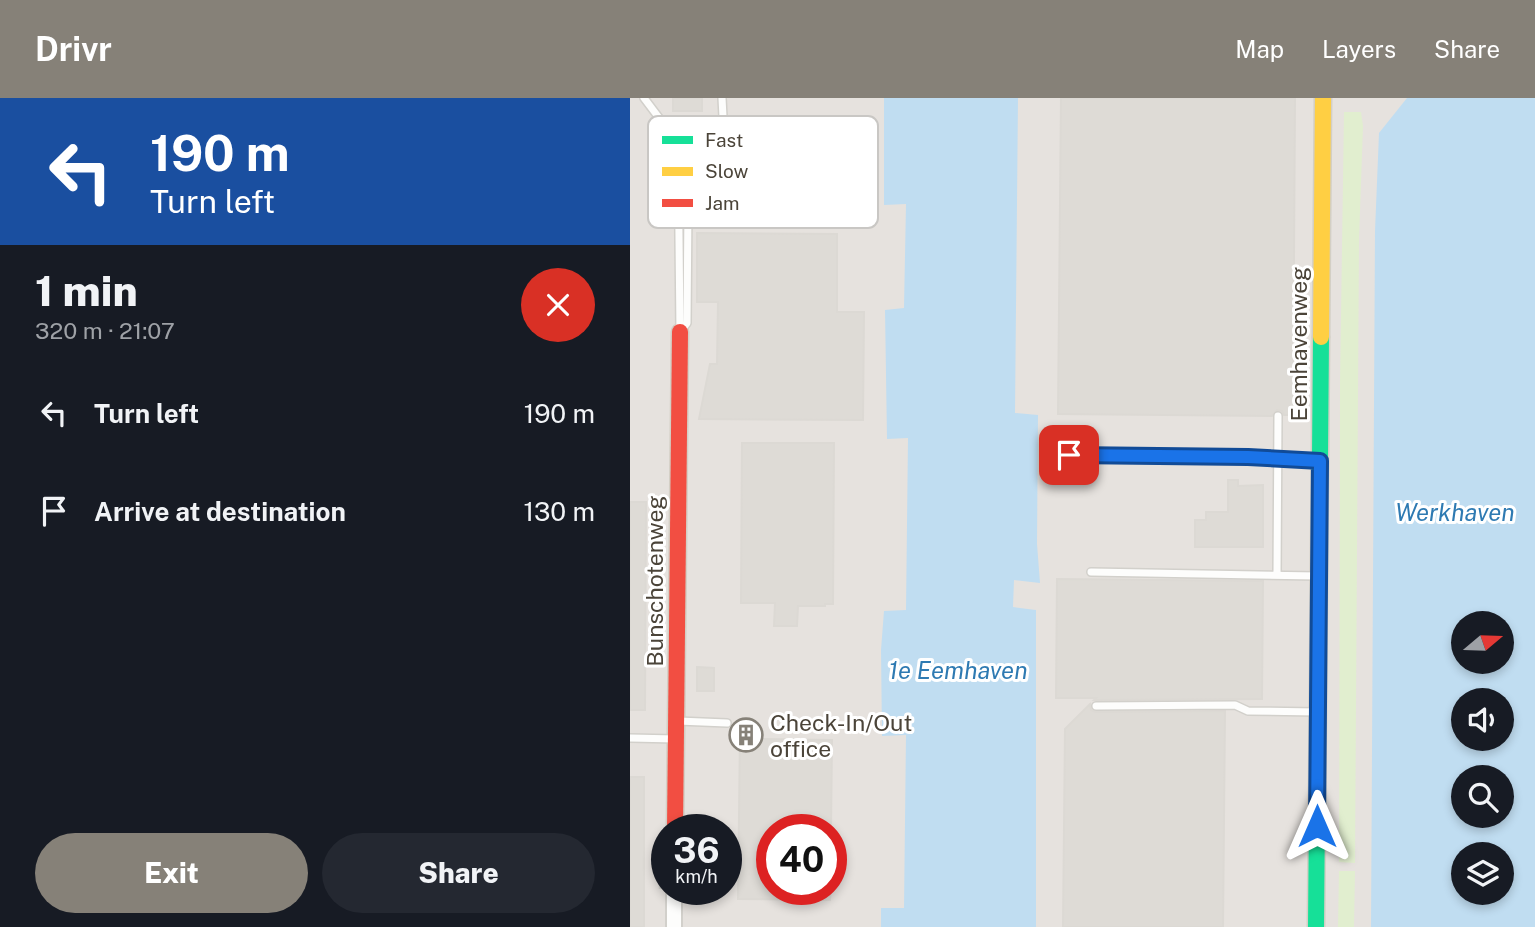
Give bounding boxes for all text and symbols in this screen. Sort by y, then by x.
text: Drivr [35,30,112,68]
text: Map [1235,35,1284,63]
text: Layers [1322,35,1396,63]
text: Share [1434,35,1500,63]
legend [648,116,878,228]
text: 190 m [150,124,290,182]
icon: left [35,126,126,217]
text: Fast [705,129,743,151]
text: Slow [705,160,749,182]
text: Turn left [150,183,275,220]
text: Jam [705,192,739,214]
text: 1 min [35,266,138,315]
street label: Eemhavenweg [1285,267,1312,421]
button: close [521,268,595,342]
text: 320 m · 21:07 [35,317,175,344]
icon: left [35,394,73,432]
text: Turn left [94,398,199,429]
text: 190 m [524,398,595,429]
pin [1039,425,1099,485]
icon: arrive [1050,436,1088,474]
icon: arrive [35,492,73,530]
street label: Bunschotenweg [641,495,668,667]
text: Arrive at destination [94,496,346,527]
text: 130 m [523,496,595,527]
water label: Werkhaven [1395,498,1515,526]
north arrow [1451,611,1514,674]
map controls [1451,611,1514,905]
water label: 1e Eemhaven [888,656,1028,684]
button: sound [1451,688,1514,751]
place label: Check-In/Out office [770,709,912,762]
building icon: Check-In/Out office [727,716,765,754]
button: search [1451,765,1514,828]
position arrow [1280,789,1354,863]
speed limit sign: 40 [756,814,847,905]
text: 36 [673,830,720,871]
button: Exit [35,833,308,913]
button: Share [322,833,595,913]
button: layers [1451,842,1514,905]
text: km/h [675,866,718,887]

